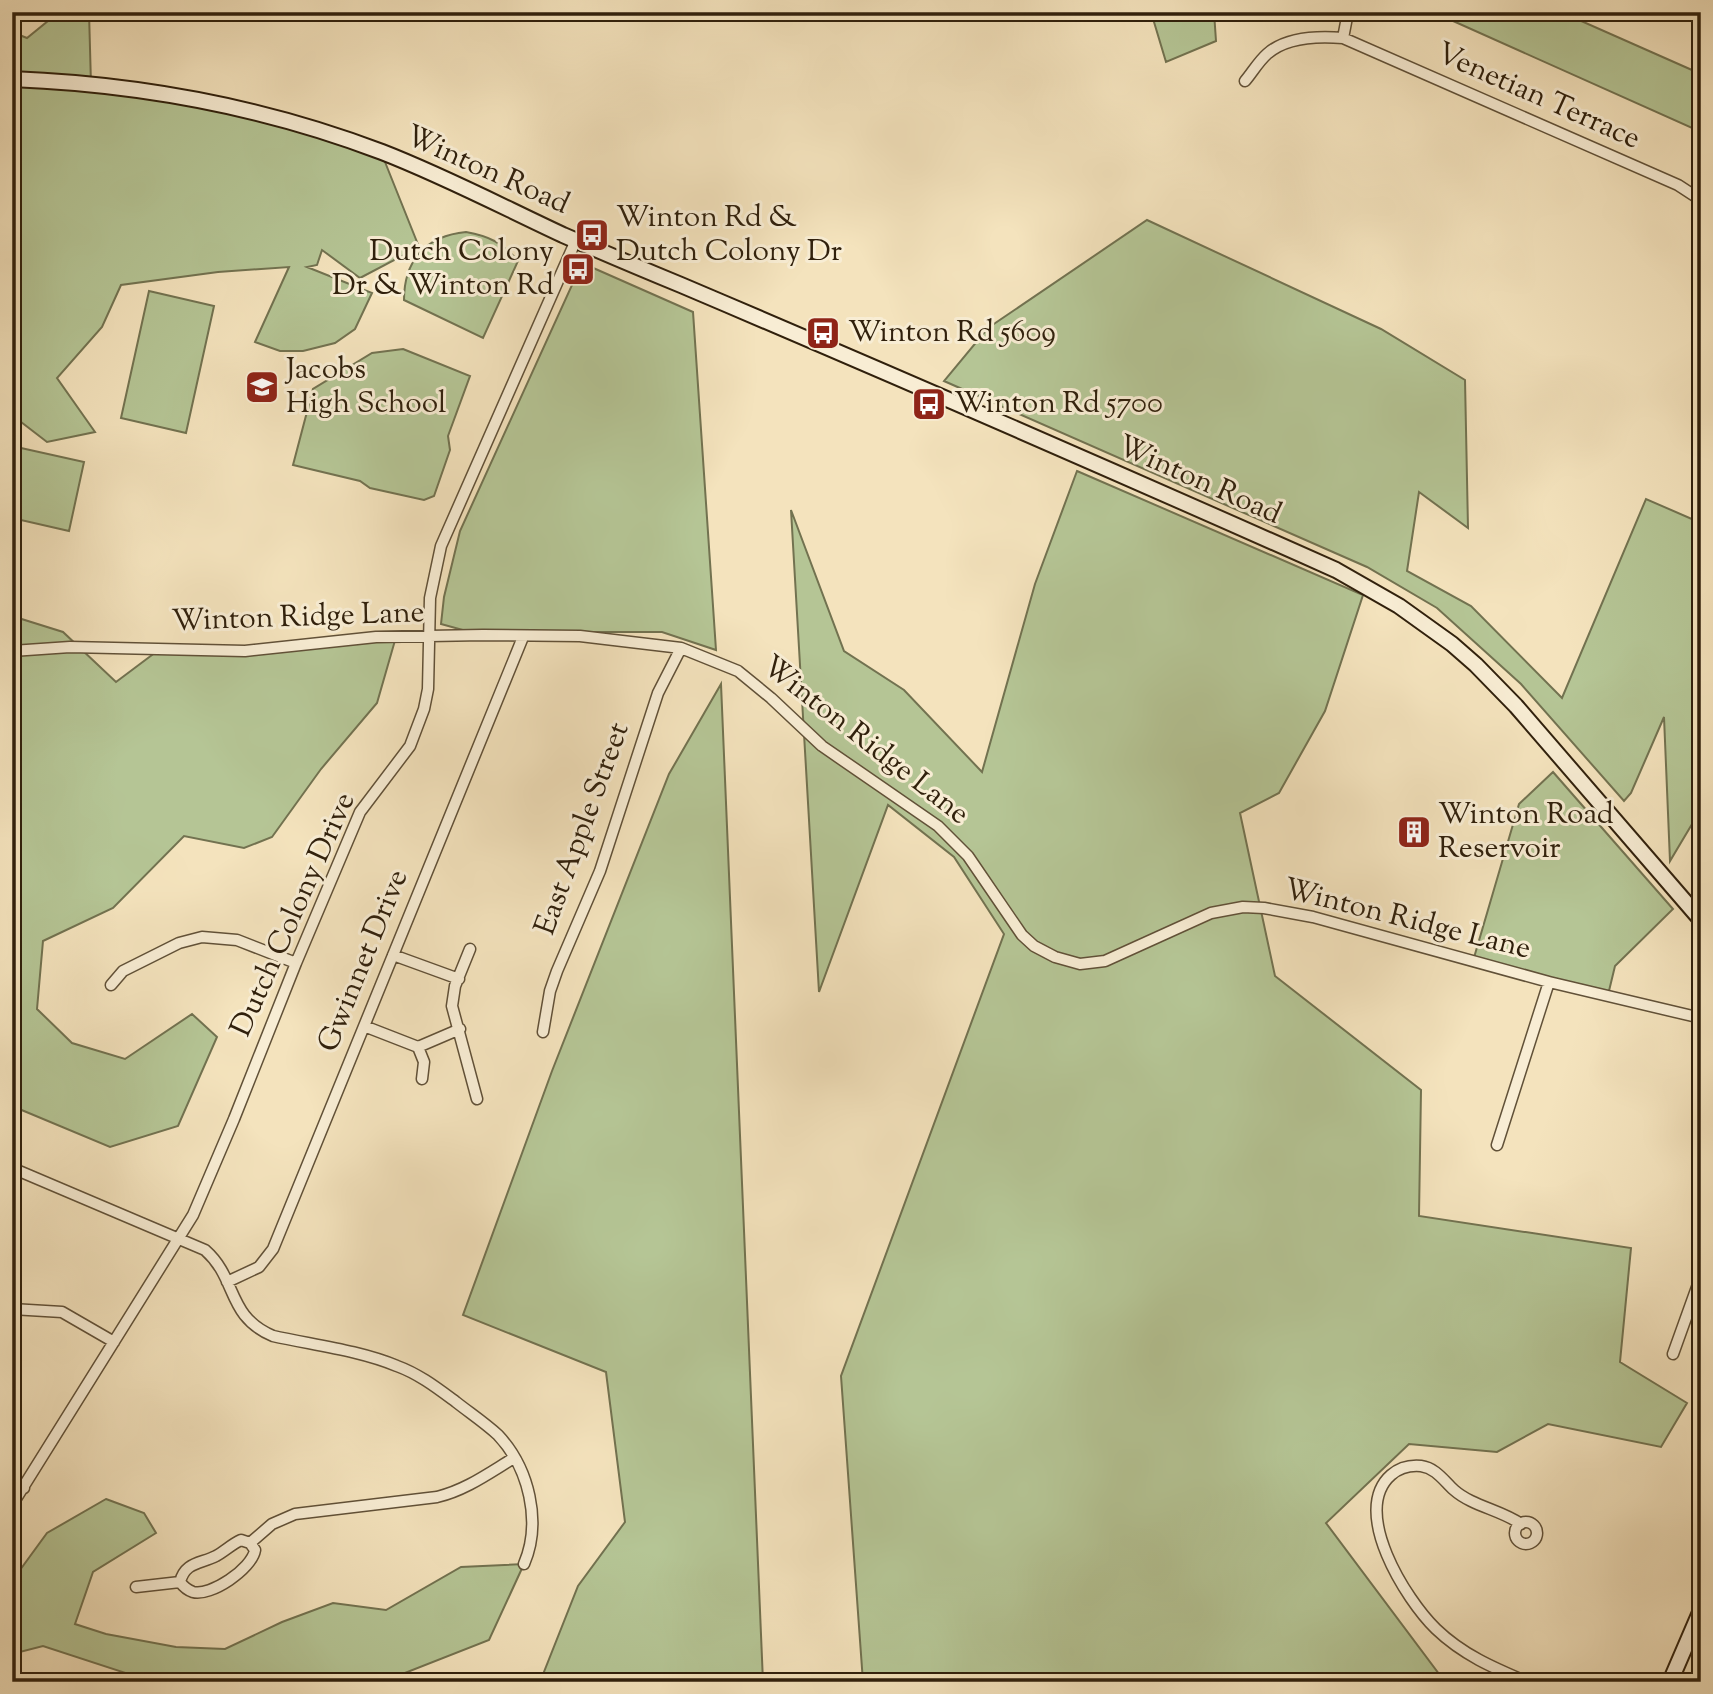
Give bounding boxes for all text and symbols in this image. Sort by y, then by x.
street label: Venetian Terrace [1429,33,1647,161]
street label: Winton Road [398,116,576,226]
place label: Winton Rd & Dutch Colony Dr [616,197,842,274]
bus stop icon: Winton Rd & Dutch Colony Dr [573,216,611,254]
place label: Dutch Colony Dr & Winton Rd [332,231,554,308]
bus stop icon: Dutch Colony Dr & Winton Rd [559,250,597,288]
place label: Winton Rd 5609 [848,312,1056,355]
bus stop icon: Winton Rd 5609 [804,314,842,352]
place label: Jacobs High School [284,349,446,426]
school or university icon: Jacobs High School [243,368,281,406]
place label: Winton Rd 5700 [954,383,1163,426]
bus stop icon: Winton Rd 5700 [910,385,948,423]
street label: Winton Road [1110,426,1288,536]
street label: Winton Ridge Lane [171,592,425,644]
street label: Winton Ridge Lane [752,646,978,836]
street label: East Apple Street [525,717,641,941]
street label: Dutch Colony Drive [221,786,367,1044]
place label: Winton Road Reservoir [1438,794,1614,871]
building icon: Winton Road Reservoir [1395,813,1433,851]
street label: Gwinnet Drive [308,863,420,1059]
street label: Winton Ridge Lane [1279,869,1535,971]

